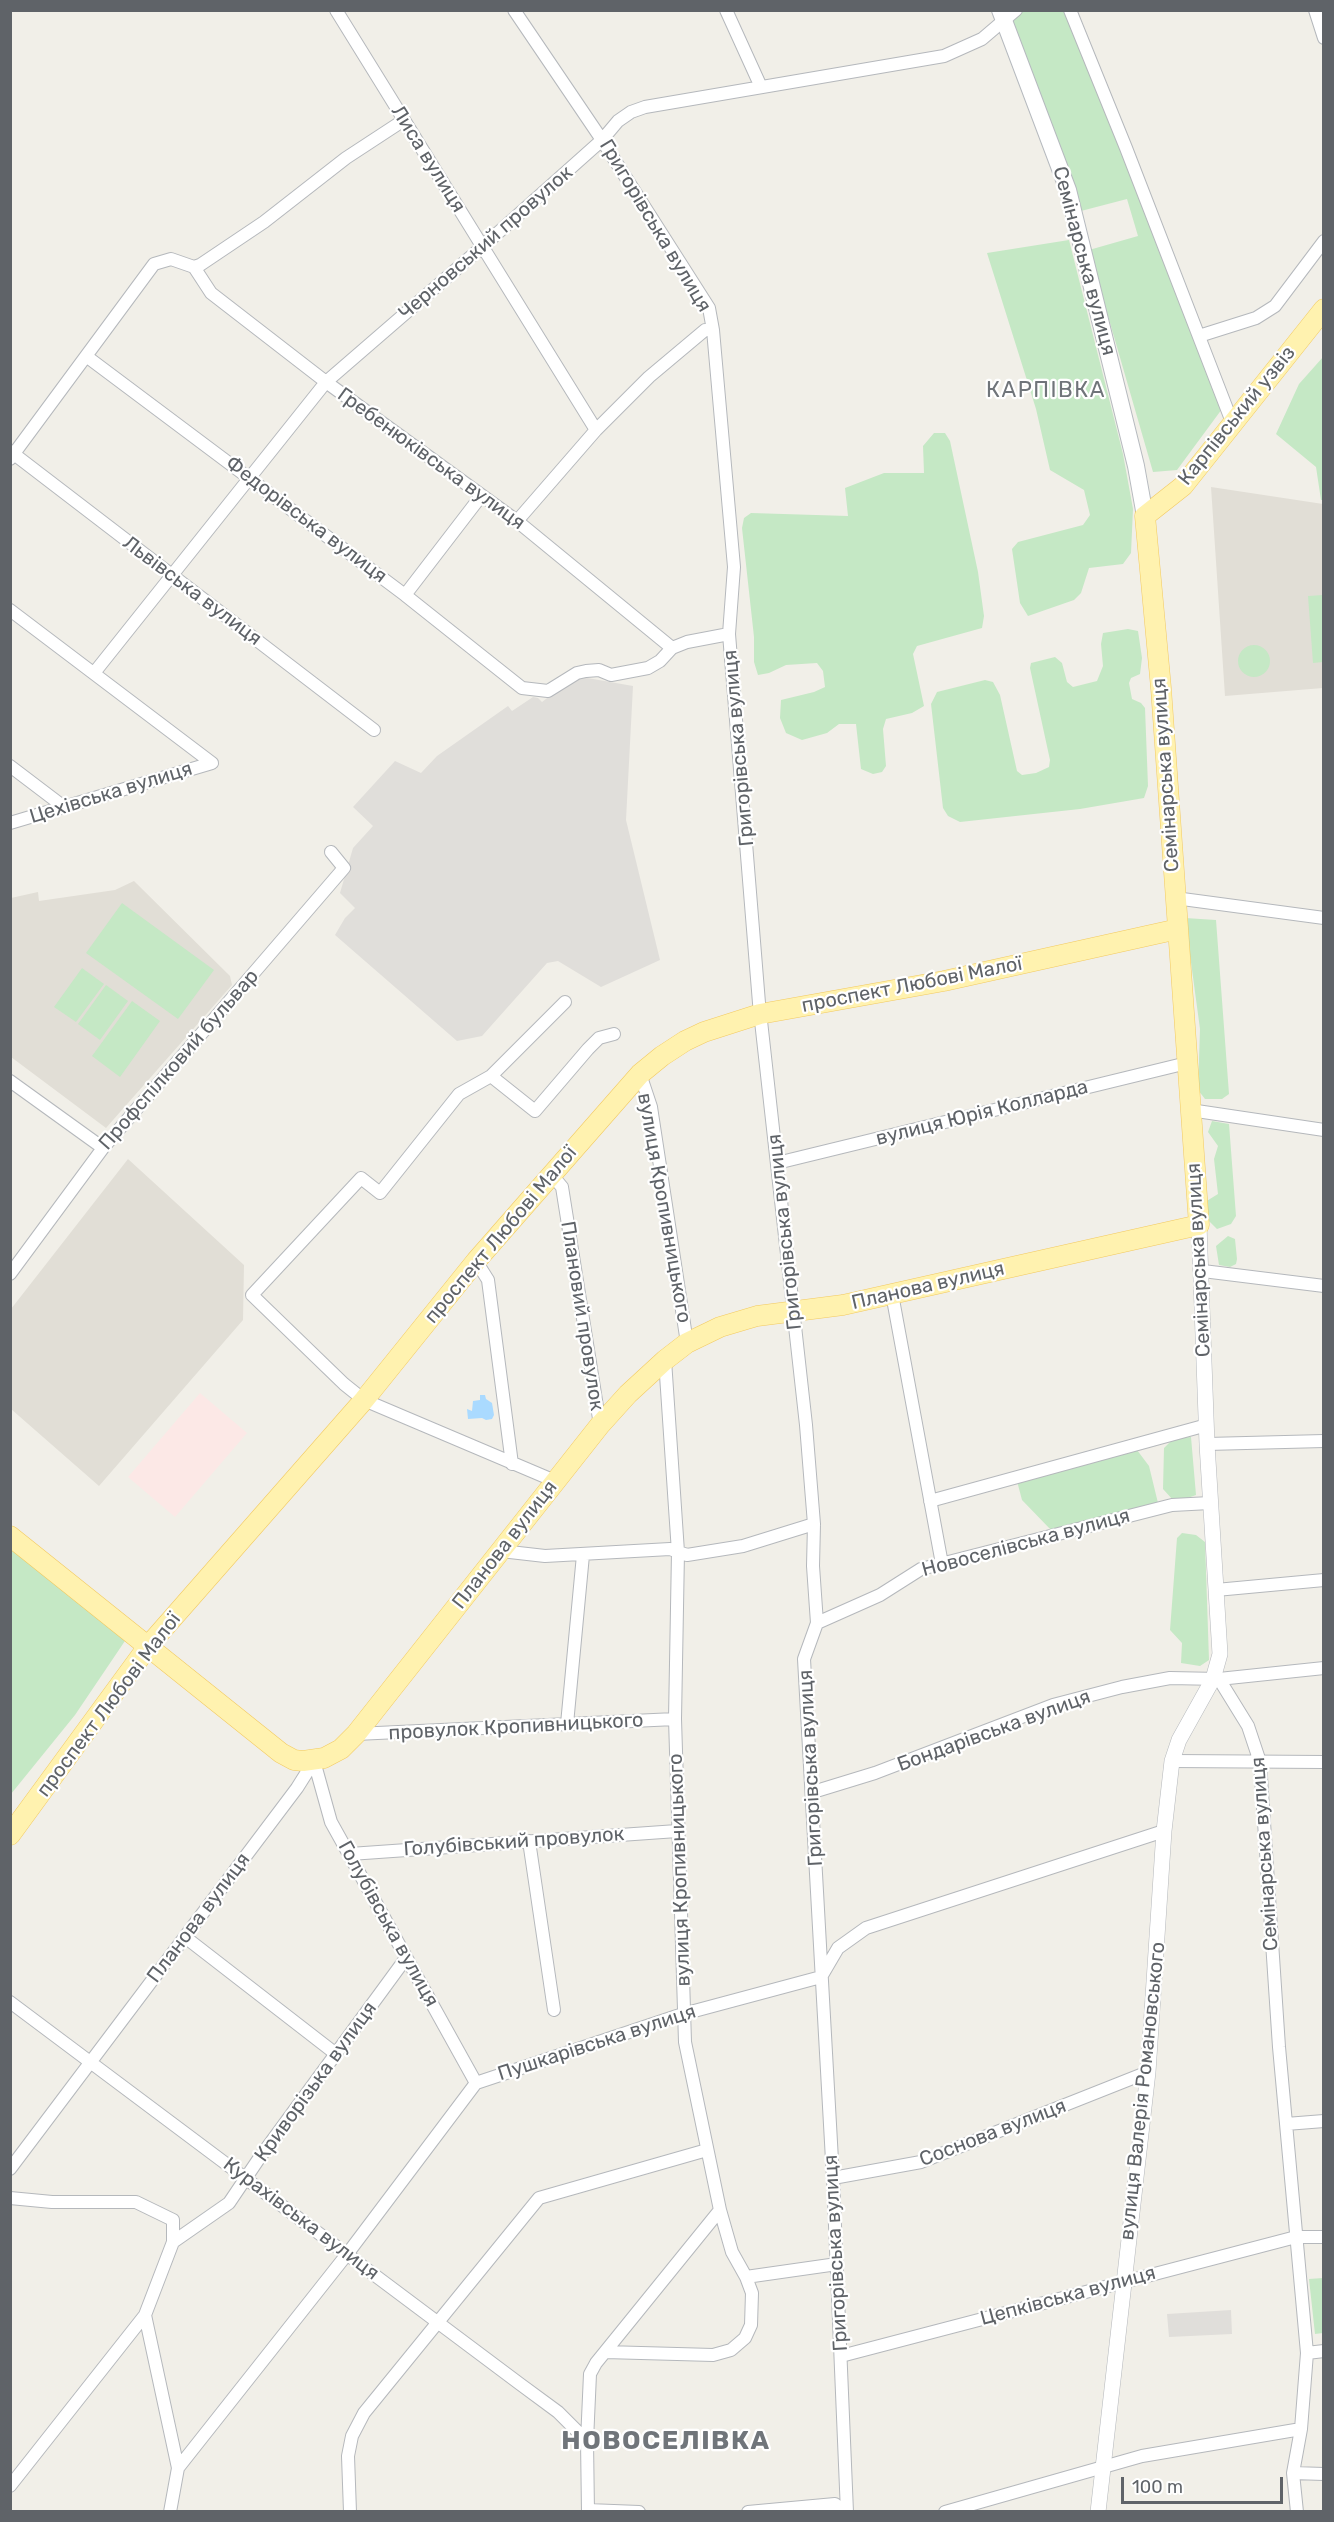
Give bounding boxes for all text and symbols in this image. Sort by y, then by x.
street label: Лиса вулиця [386,101,470,217]
street label: Григорівська вулиця [594,135,716,317]
street label: Черновський провулок [394,161,578,325]
street label: Семінарська вулиця [1047,164,1121,358]
street label: Карпівський узвіз [1173,342,1301,490]
district label: КАРПІВКА [986,378,1106,404]
street label: Гребенюківська вулиця [333,383,529,535]
street label: Федорівська вулиця [220,451,392,589]
street label: Львівська вулиця [118,531,266,651]
street label: Григорівська вулиця [718,649,760,847]
street label: Семінарська вулиця [1147,677,1185,873]
street label: Цехівська вулиця [27,757,195,829]
street label: проспект Любові Малої [800,952,1024,1018]
street label: Профспілковий бульвар [94,965,264,1155]
street label: вулиця Юрія Колларда [873,1075,1091,1151]
street label: вулиця Кропивницького [632,1091,696,1325]
street label: Григорівська вулиця [763,1133,807,1331]
street label: проспект Любові Малої [420,1141,582,1329]
street label: Семінарська вулиця [1182,1162,1216,1358]
street label: Плановий провулок [555,1219,609,1413]
street label: Планова вулиця [849,1257,1007,1315]
street label: Планова вулиця [447,1476,563,1614]
street label: Новоселівська вулиця [919,1504,1133,1582]
street label: проспект Любові Малої [32,1608,186,1802]
street label: Григорівська вулиця [794,1669,828,1867]
street label: Бондарівська вулиця [894,1685,1094,1777]
street label: провулок Кропивницького [388,1708,644,1746]
street label: вулиця Кропивницького [664,1753,696,1987]
street label: Семінарська вулиця [1246,1756,1284,1952]
street label: Голубівський провулок [403,1822,625,1862]
street label: Голубівська вулиця [332,1837,444,2011]
street label: Планова вулиця [142,1848,256,1988]
street label: вулиця Валерія Романовського [1115,1941,1171,2241]
street label: Криворізька вулиця [250,1997,382,2167]
street label: Пушкарівська вулиця [495,2000,699,2086]
street label: Соснова вулиця [916,2094,1070,2172]
street label: Курахівська вулиця [218,2153,384,2285]
street label: Григорівська вулиця [819,2154,853,2352]
street label: Цепківська вулиця [978,2261,1158,2331]
district label: НОВОСЕЛІВКА [561,2425,771,2457]
scale bar [1124,2465,1286,2503]
text: 100 m [1132,2476,1183,2498]

